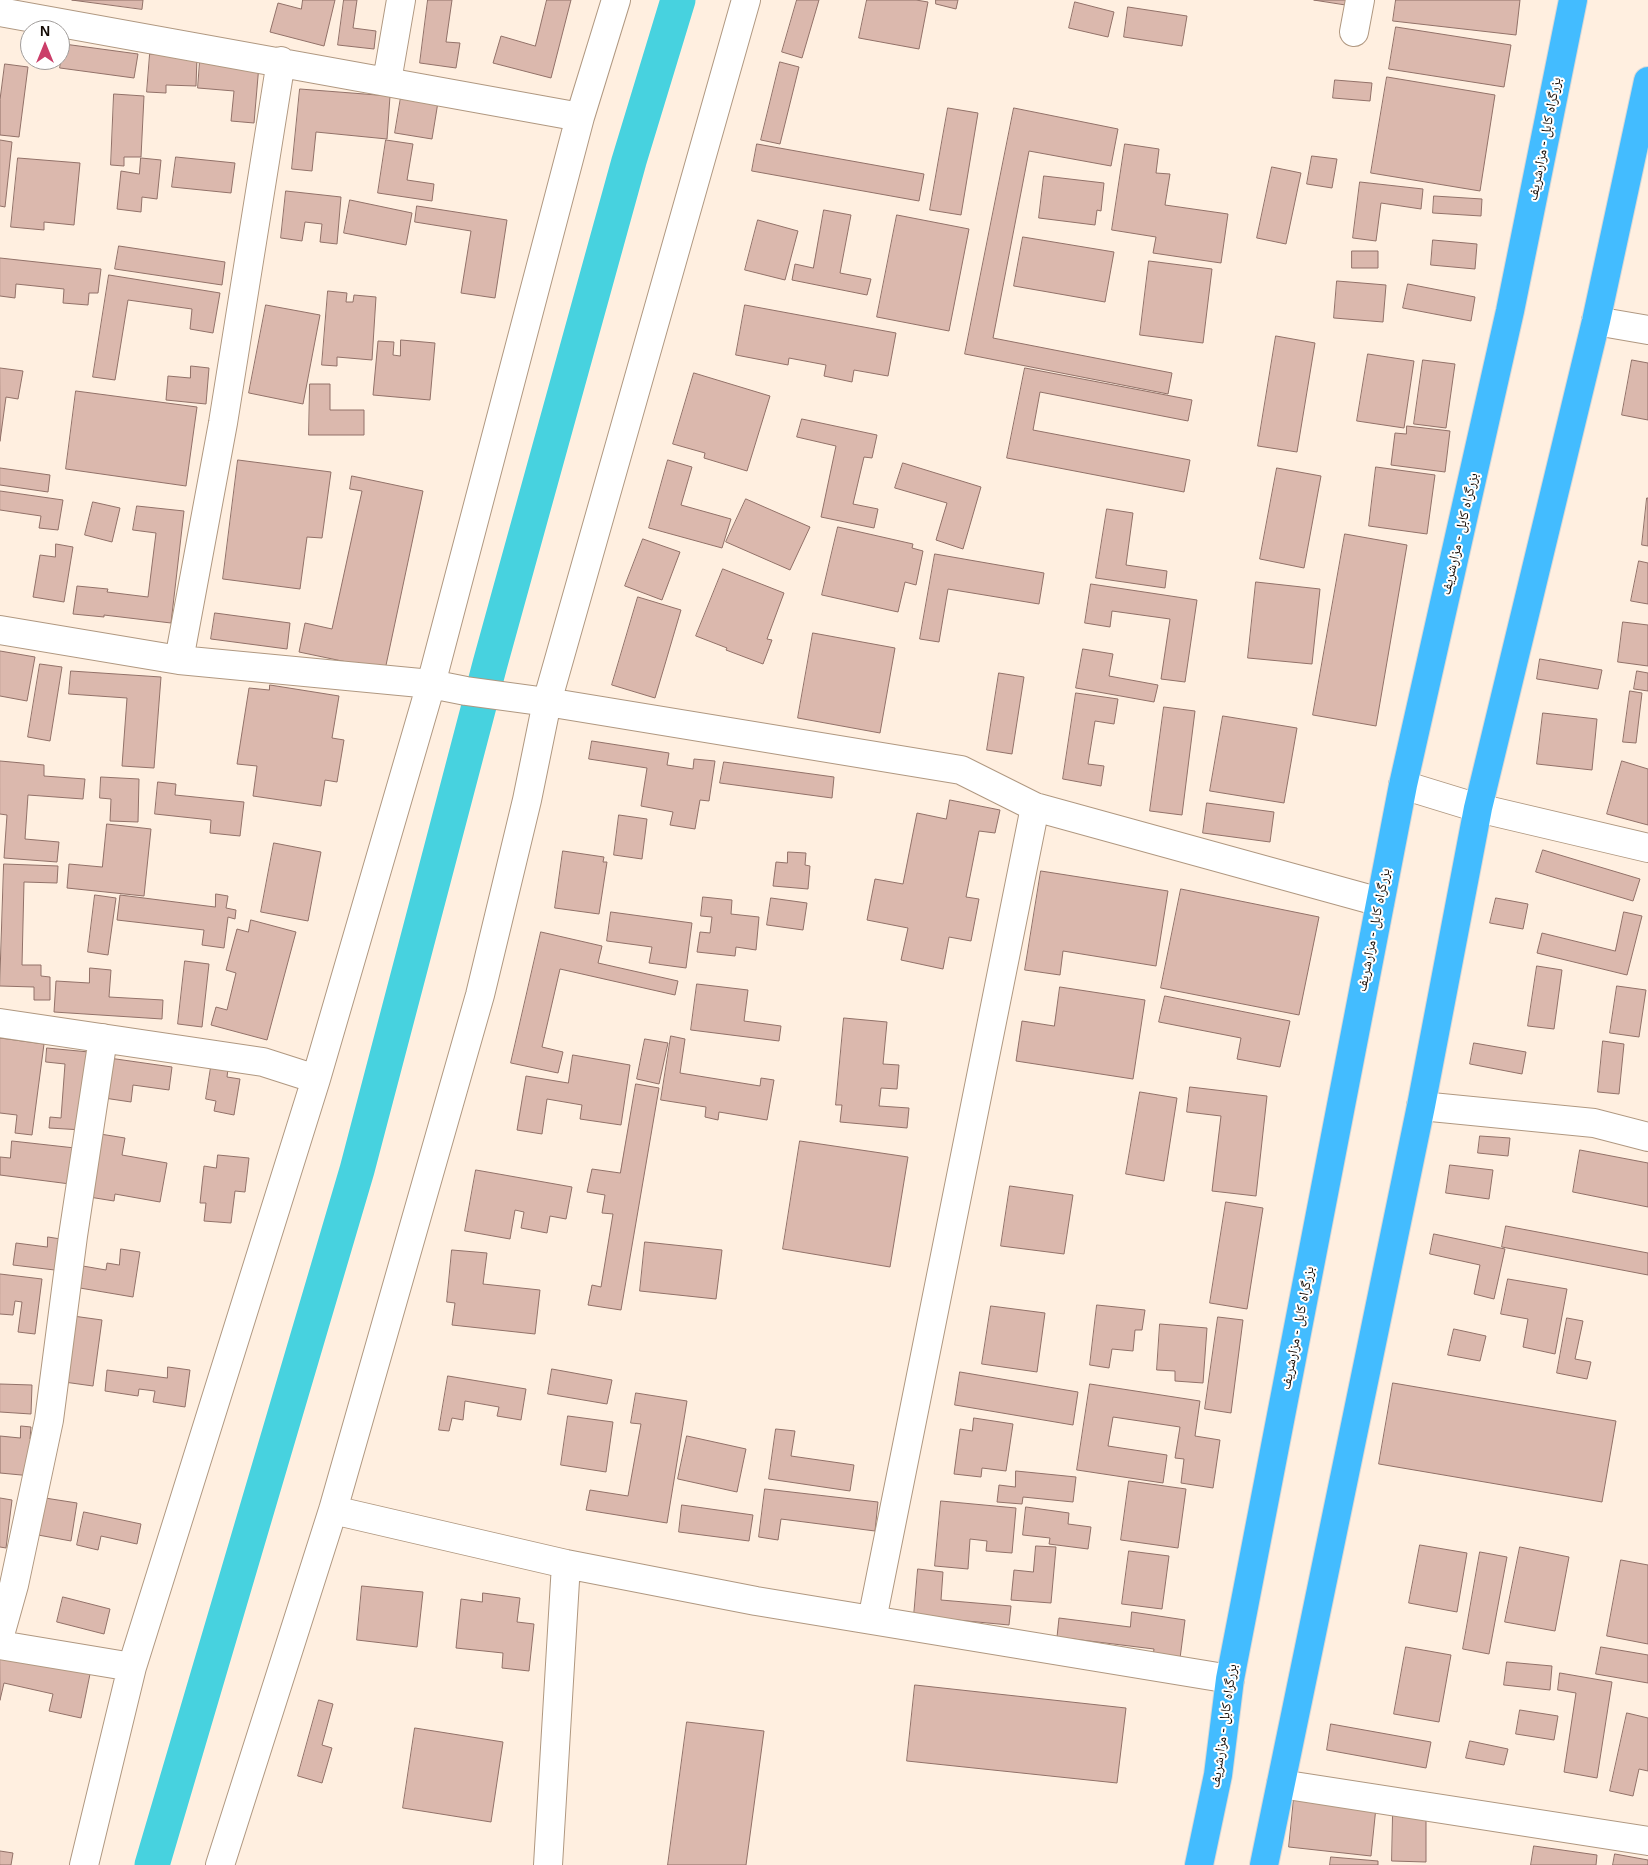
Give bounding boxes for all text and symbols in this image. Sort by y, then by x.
north arrow [20,20,70,70]
text: N [40,23,50,39]
street label: بزرگراه کابل - مزارشریف [1525,76,1565,202]
street label: بزرگراه کابل - مزارشریف [1438,471,1482,597]
street label: بزرگراه کابل - مزارشریف [1354,867,1394,993]
street label: بزرگراه کابل - مزارشریف [1278,1265,1318,1391]
street label: بزرگراه کابل - مزارشریف [1207,1663,1241,1789]

